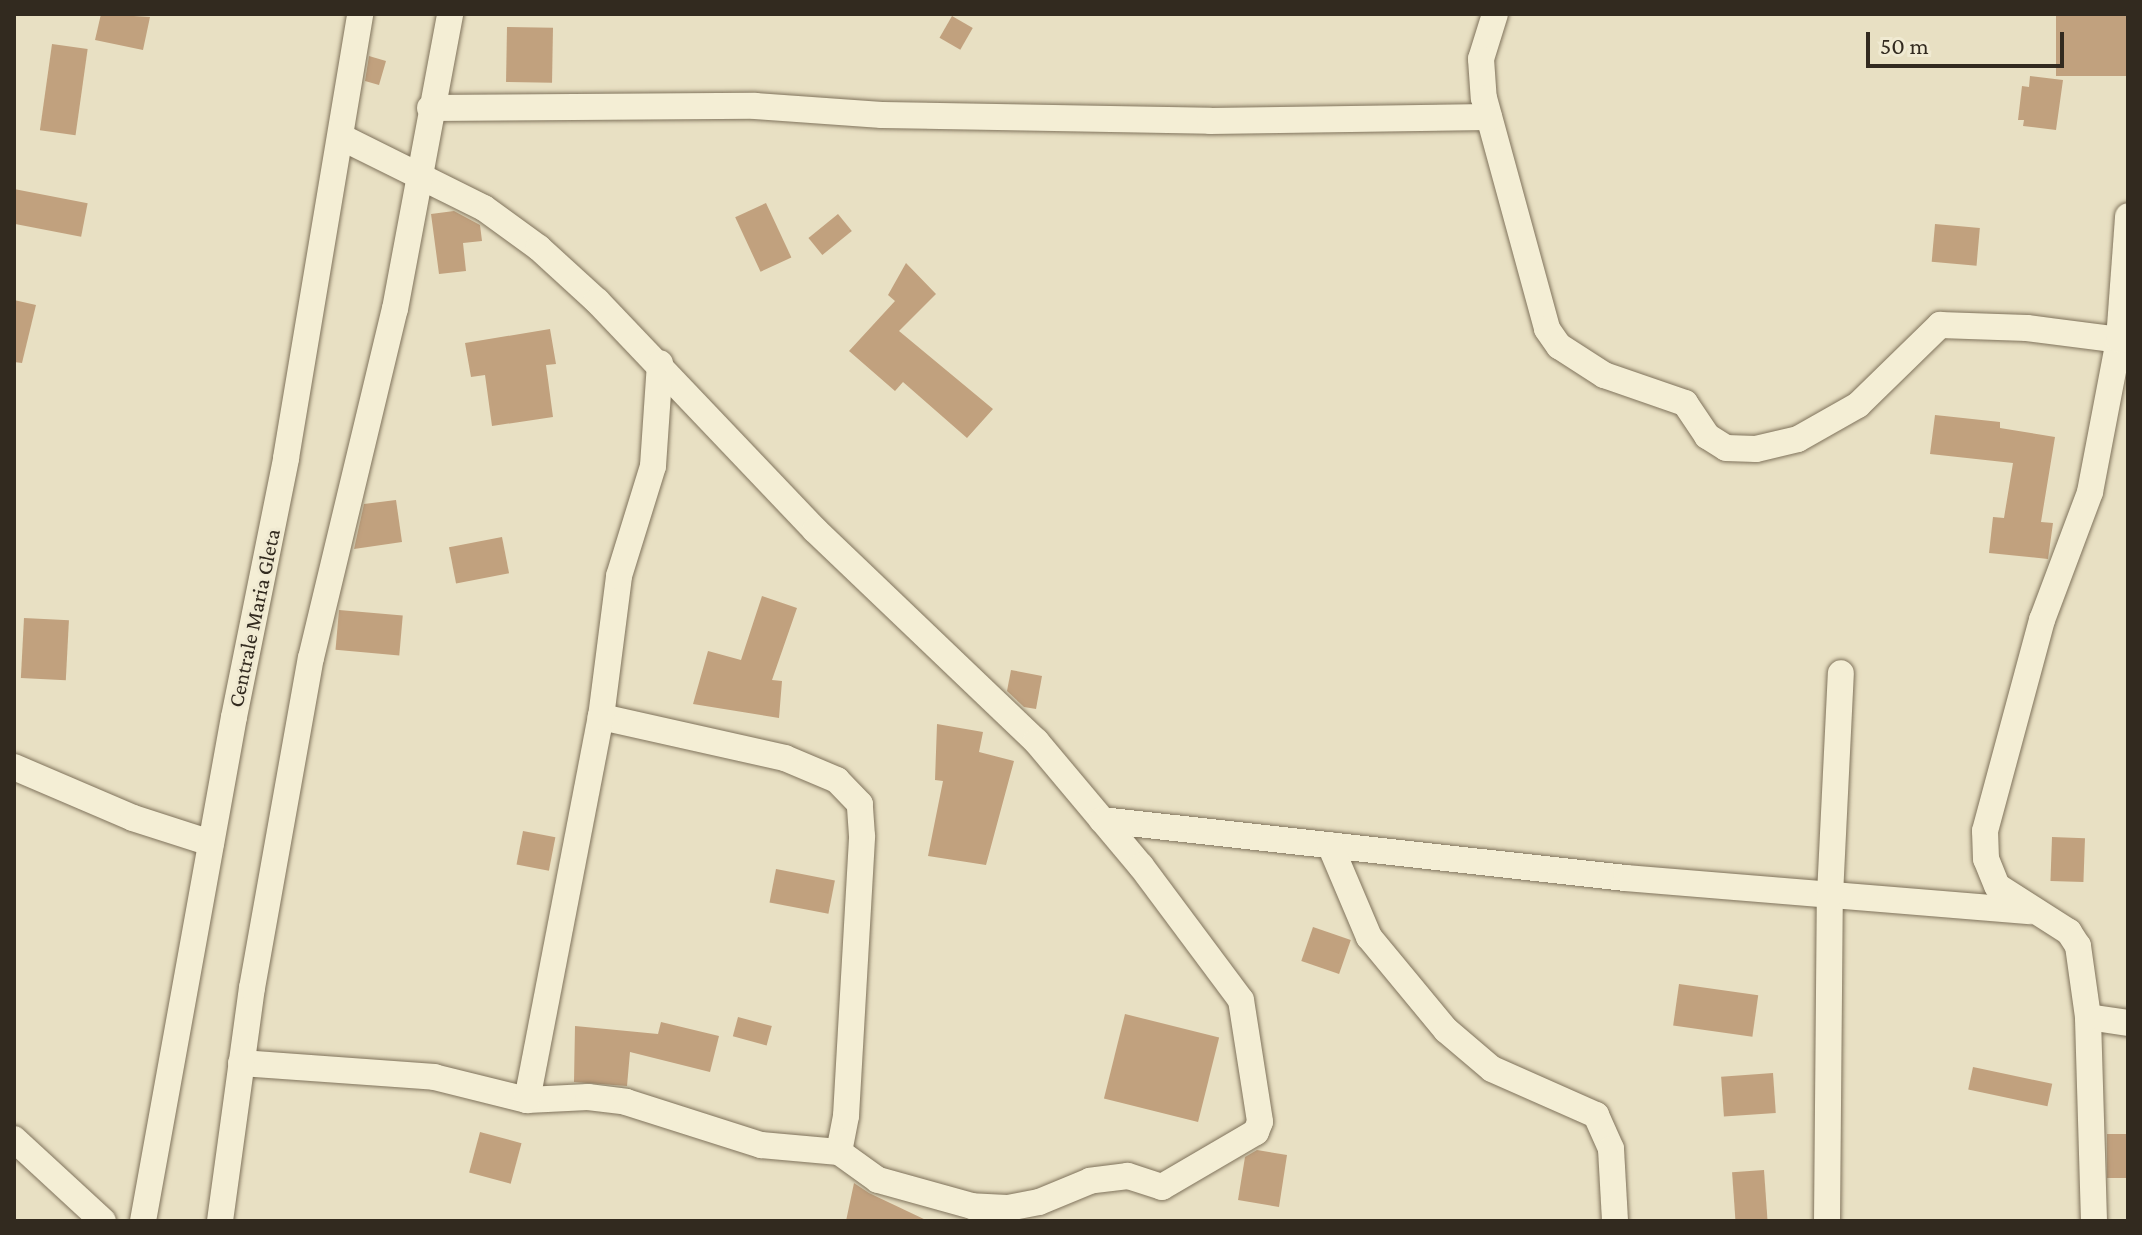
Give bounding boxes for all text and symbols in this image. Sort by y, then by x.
scale bar [1870,16,2068,66]
text: 50 m [1880,32,1929,59]
street label: Centrale Maria Gleta [222,526,286,710]

